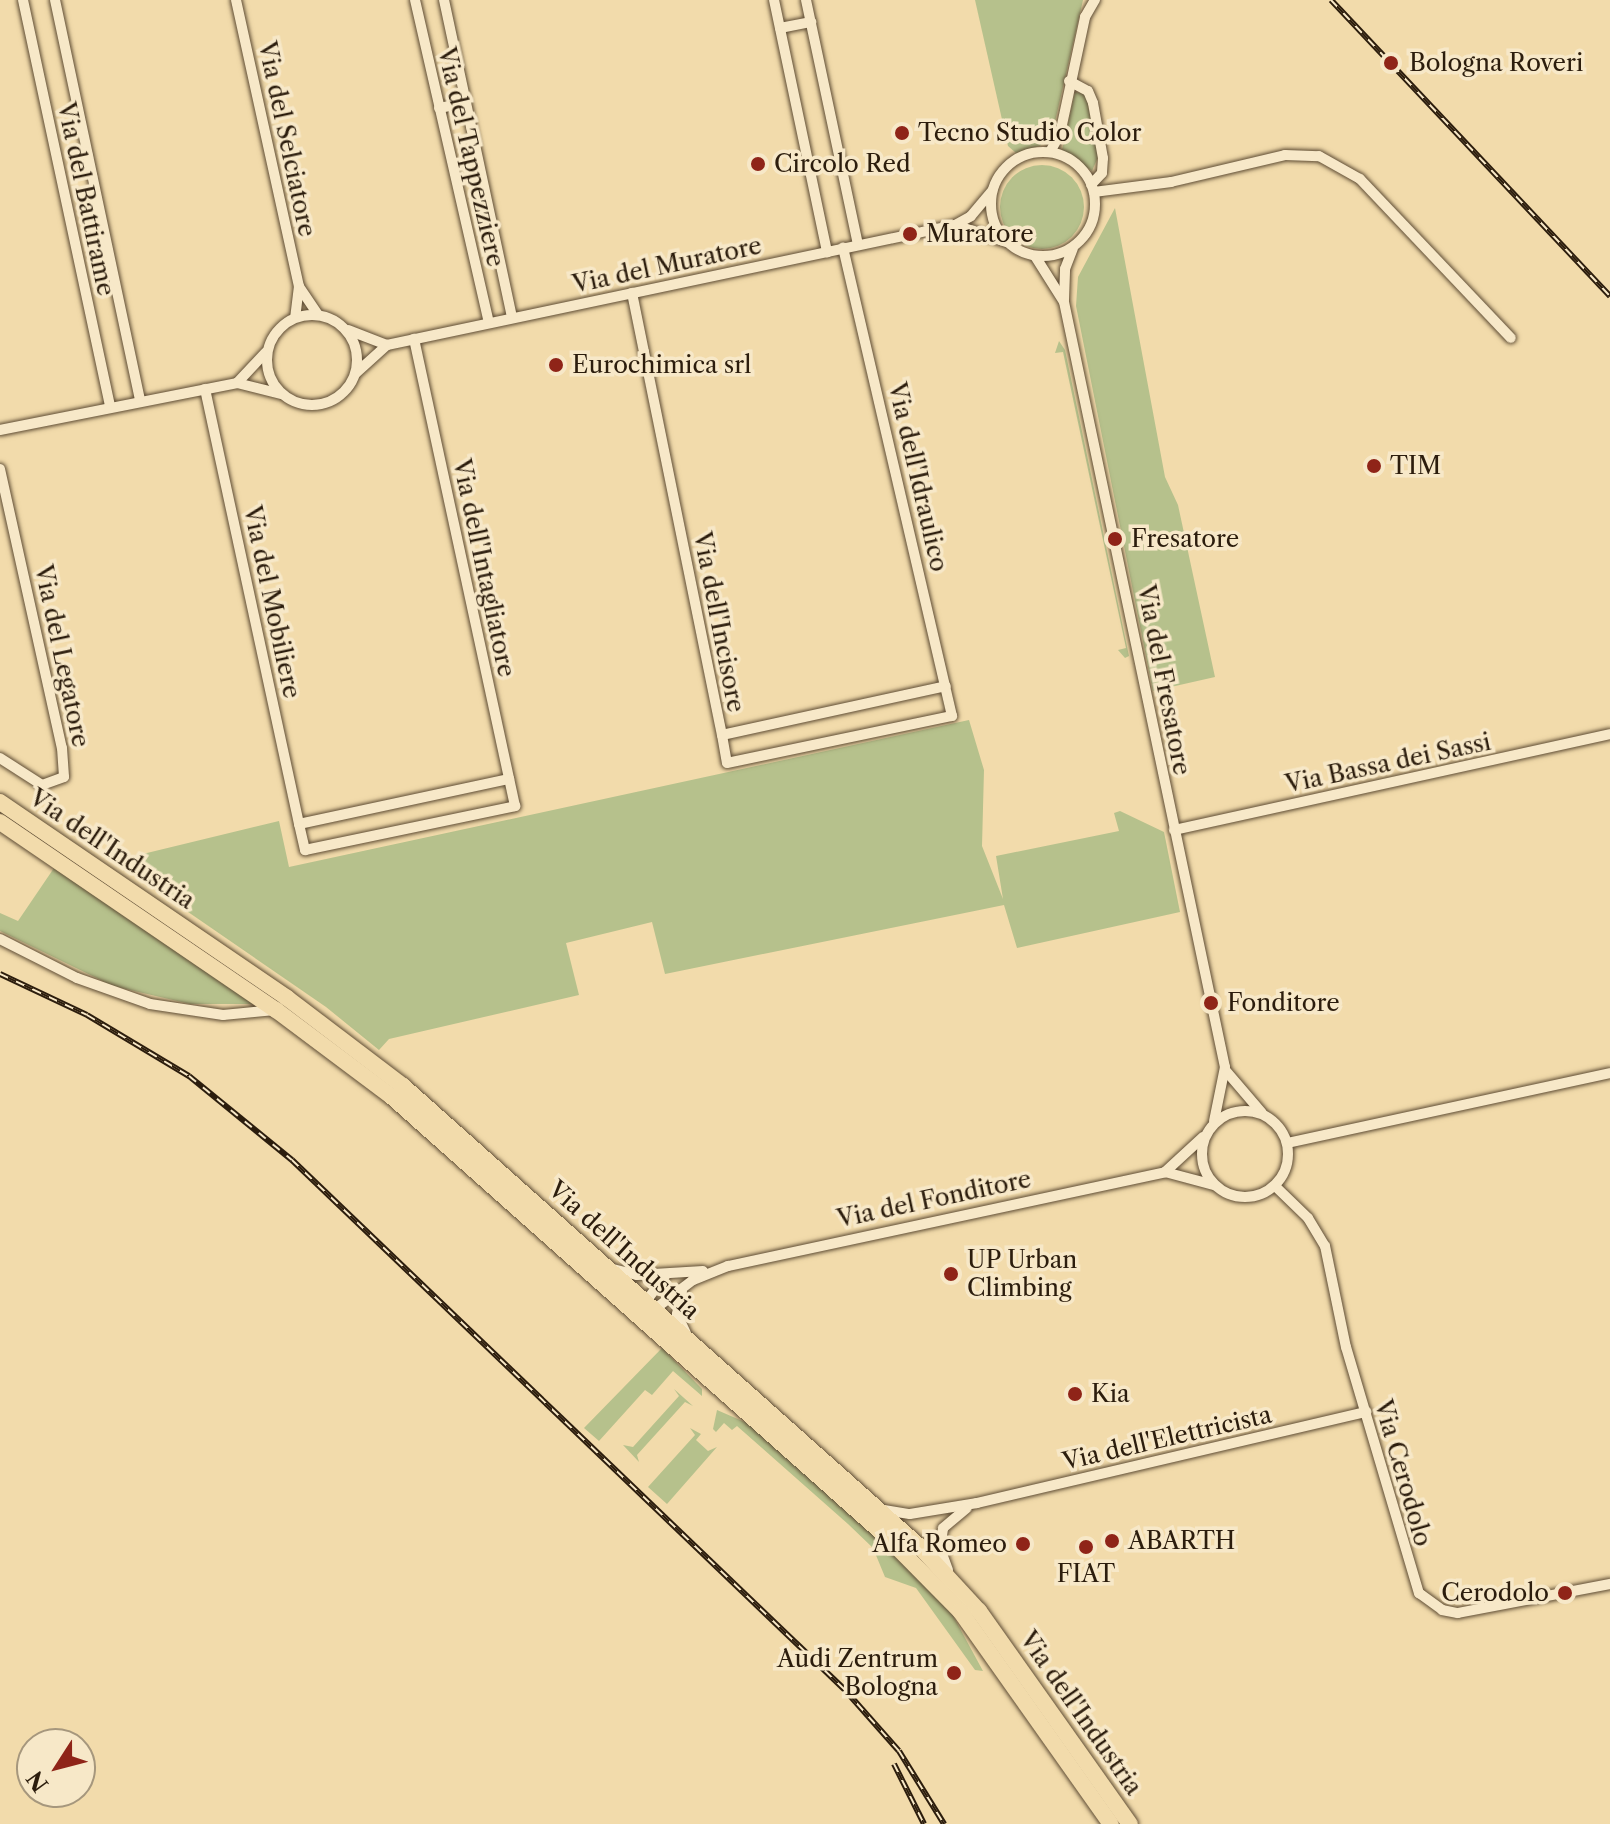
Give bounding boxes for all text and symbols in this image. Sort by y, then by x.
street label: Via del Selciatore [252,39,322,239]
street label: Via del Tappezziere [432,44,510,270]
place label: Bologna Roveri [1409,49,1584,77]
marker: Bologna Roveri [1380,52,1402,74]
street label: Via del Battirame [51,99,121,299]
place label: Tecno Studio Color [918,119,1142,147]
marker: Tecno Studio Color [893,124,911,142]
place label: Circolo Red [774,150,911,178]
marker: Circolo Red [749,155,767,173]
place label: Muratore [926,220,1034,248]
marker: Muratore [901,225,919,243]
street label: Via del Muratore [570,231,764,299]
place label: Eurochimica srl [572,351,752,379]
marker: Eurochimica srl [547,356,565,374]
street label: Via dell'Idraulico [882,379,954,575]
place label: TIM [1390,452,1441,480]
street label: Via dell'Intagliatore [447,456,521,680]
marker: TIM [1365,457,1383,475]
street label: Via del Mobiliere [237,503,307,701]
place label: Fresatore [1131,525,1239,553]
street label: Via dell'Incisore [687,529,751,715]
marker: Fresatore [1106,530,1124,548]
street label: Via del Legatore [29,562,95,750]
street label: Via del Fresatore [1131,582,1197,778]
street label: Via Bassa dei Sassi [1282,727,1494,799]
street label: Via dell'Industria [24,783,200,915]
place label: Fonditore [1227,989,1340,1017]
marker: Fonditore [1202,994,1220,1012]
street label: Via del Fonditore [834,1164,1034,1234]
street label: Via dell'Industria [542,1175,706,1325]
place label: UP Urban Climbing [967,1246,1078,1302]
marker: UP Urban Climbing [942,1265,960,1283]
place label: Kia [1091,1380,1130,1408]
marker: Kia [1066,1385,1084,1403]
street label: Via Cerodolo [1368,1396,1438,1550]
street label: Via dell'Elettricista [1059,1400,1275,1476]
place label: ABARTH [1128,1527,1235,1555]
place label: Alfa Romeo [872,1530,1007,1558]
marker: ABARTH [1103,1532,1121,1550]
marker: Alfa Romeo [1014,1535,1032,1553]
marker: FIAT [1077,1538,1095,1556]
place label: FIAT [1057,1560,1115,1588]
place label: Cerodolo [1441,1579,1549,1607]
marker: Cerodolo [1556,1584,1574,1602]
street label: Via dell'Industria [1014,1625,1148,1801]
place label: Audi Zentrum Bologna [777,1645,938,1701]
marker: Audi Zentrum Bologna [945,1664,963,1682]
north arrow [16,1728,96,1808]
text: N [21,1766,54,1797]

